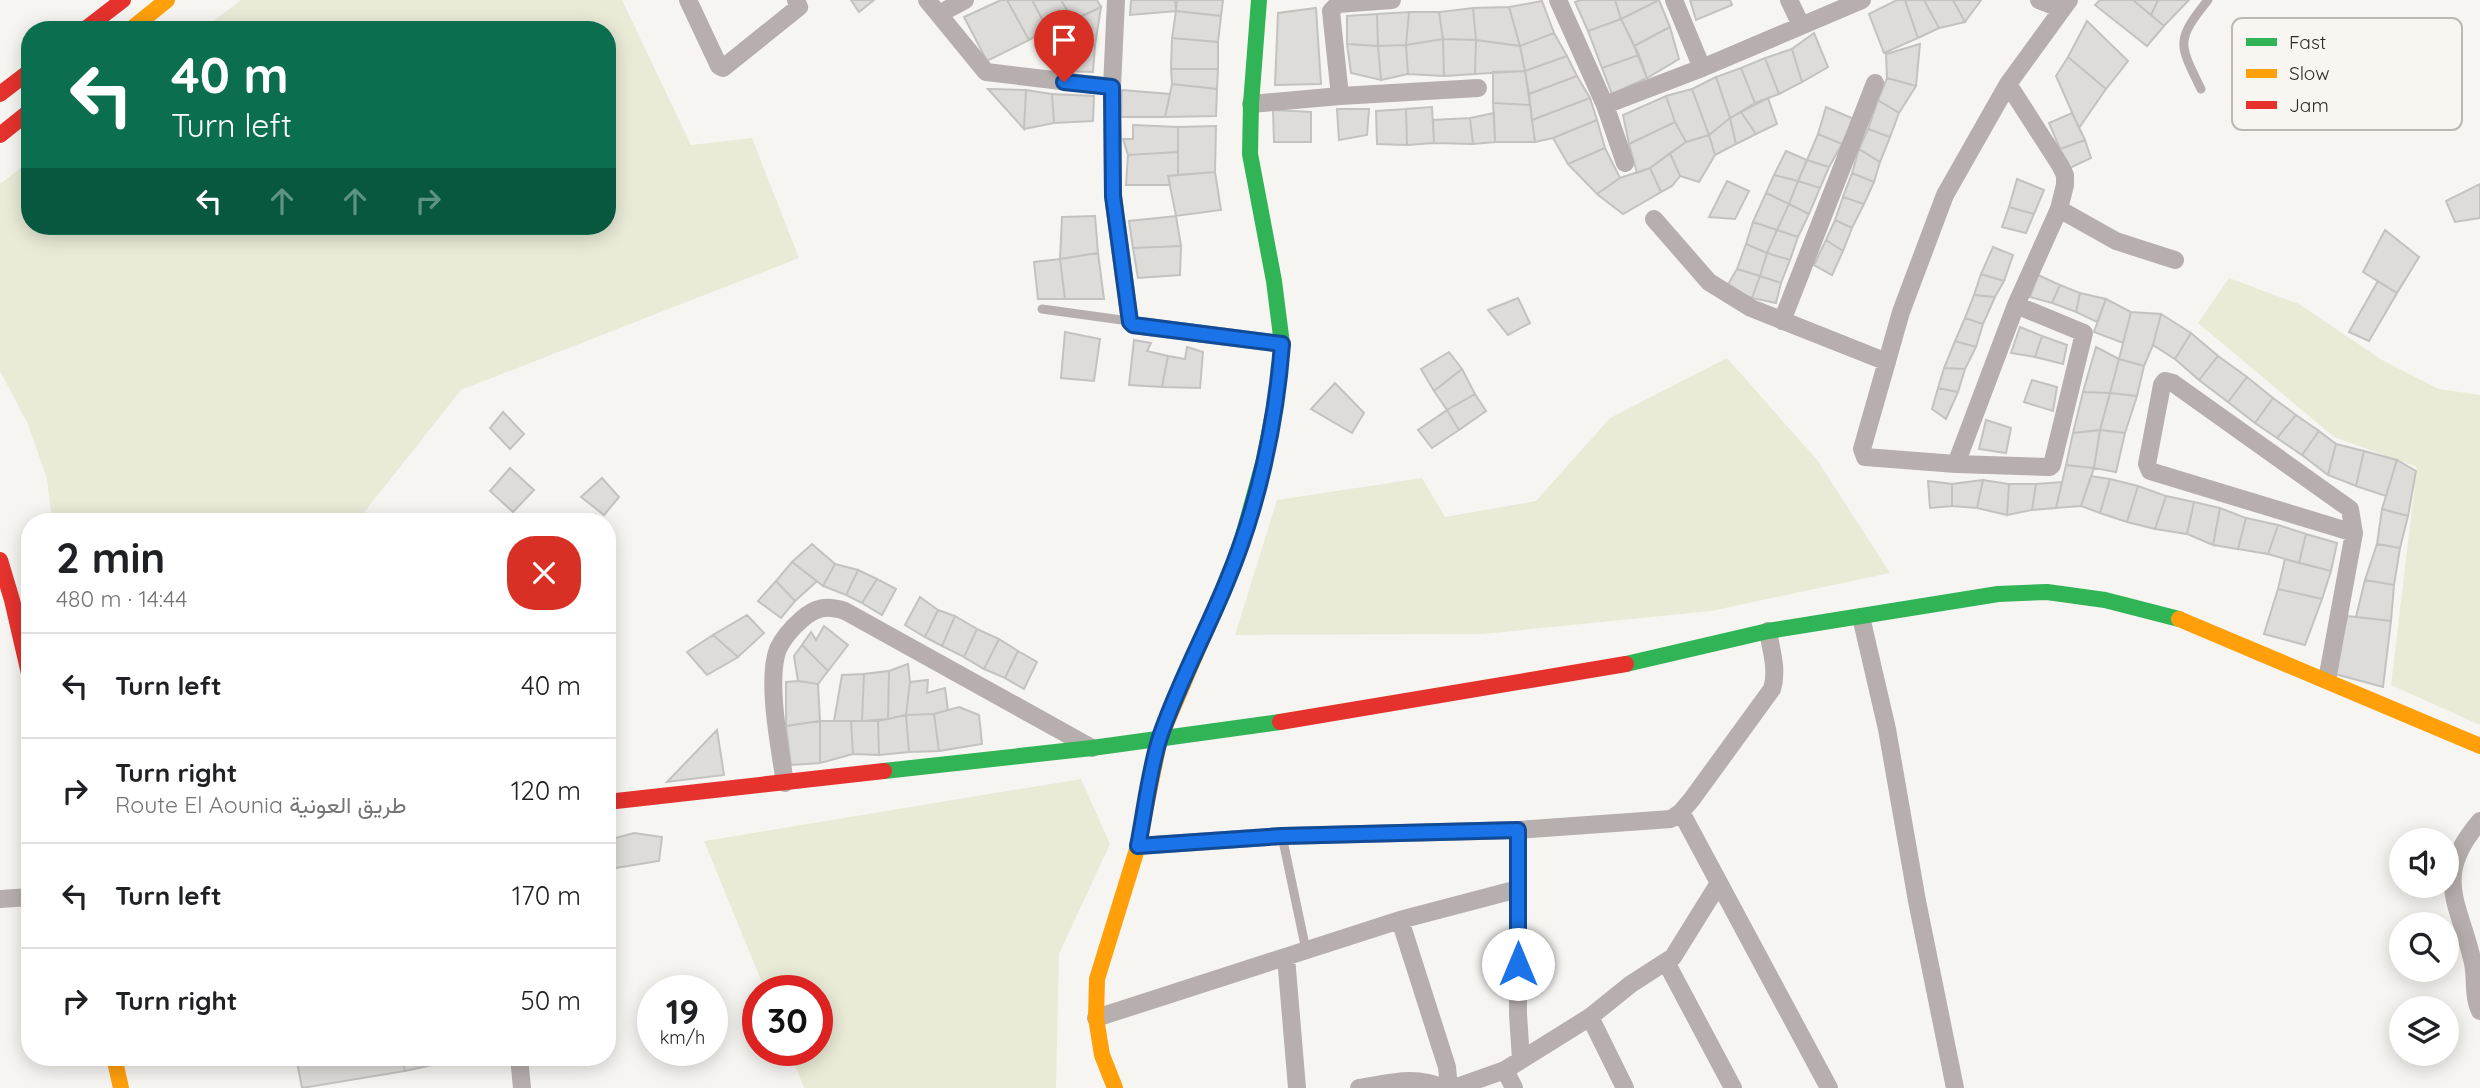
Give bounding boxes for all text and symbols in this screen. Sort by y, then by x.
pin [1034,10,1094,82]
legend [2232,18,2462,130]
icon: arrive [1045,21,1083,59]
text: Fast [2289,30,2326,54]
text: 40 m [171,44,289,105]
icon: left [56,49,147,140]
text: Slow [2289,61,2330,85]
text: Jam [2289,93,2329,117]
text: Turn left [171,105,292,145]
icon: left [190,182,228,220]
icon: ahead [263,182,301,220]
icon: ahead [336,182,374,220]
icon: right [409,182,447,220]
text: 2 min [56,531,165,584]
button: close [507,536,581,610]
text: 480 m · 14:44 [56,584,187,613]
icon: left [56,667,94,705]
text: Turn left [115,669,222,702]
text: 40 m [521,669,581,702]
text: Turn right [115,756,237,789]
icon: right [56,772,94,810]
text: 120 m [511,774,581,807]
text: Route El Aounia طريق العونية [115,790,406,819]
map controls [2389,828,2459,1066]
button: sound [2389,828,2459,898]
icon: left [56,877,94,915]
text: Turn left [115,879,222,912]
text: 170 m [512,879,581,912]
button: search [2389,912,2459,982]
position arrow [1481,927,1555,1001]
speed limit sign: 30 [742,975,833,1066]
icon: right [56,982,94,1020]
text: Turn right [115,984,237,1017]
text: 50 m [521,984,581,1017]
text: 19 [666,989,699,1033]
button: layers [2389,996,2459,1066]
text: km/h [660,1026,705,1049]

